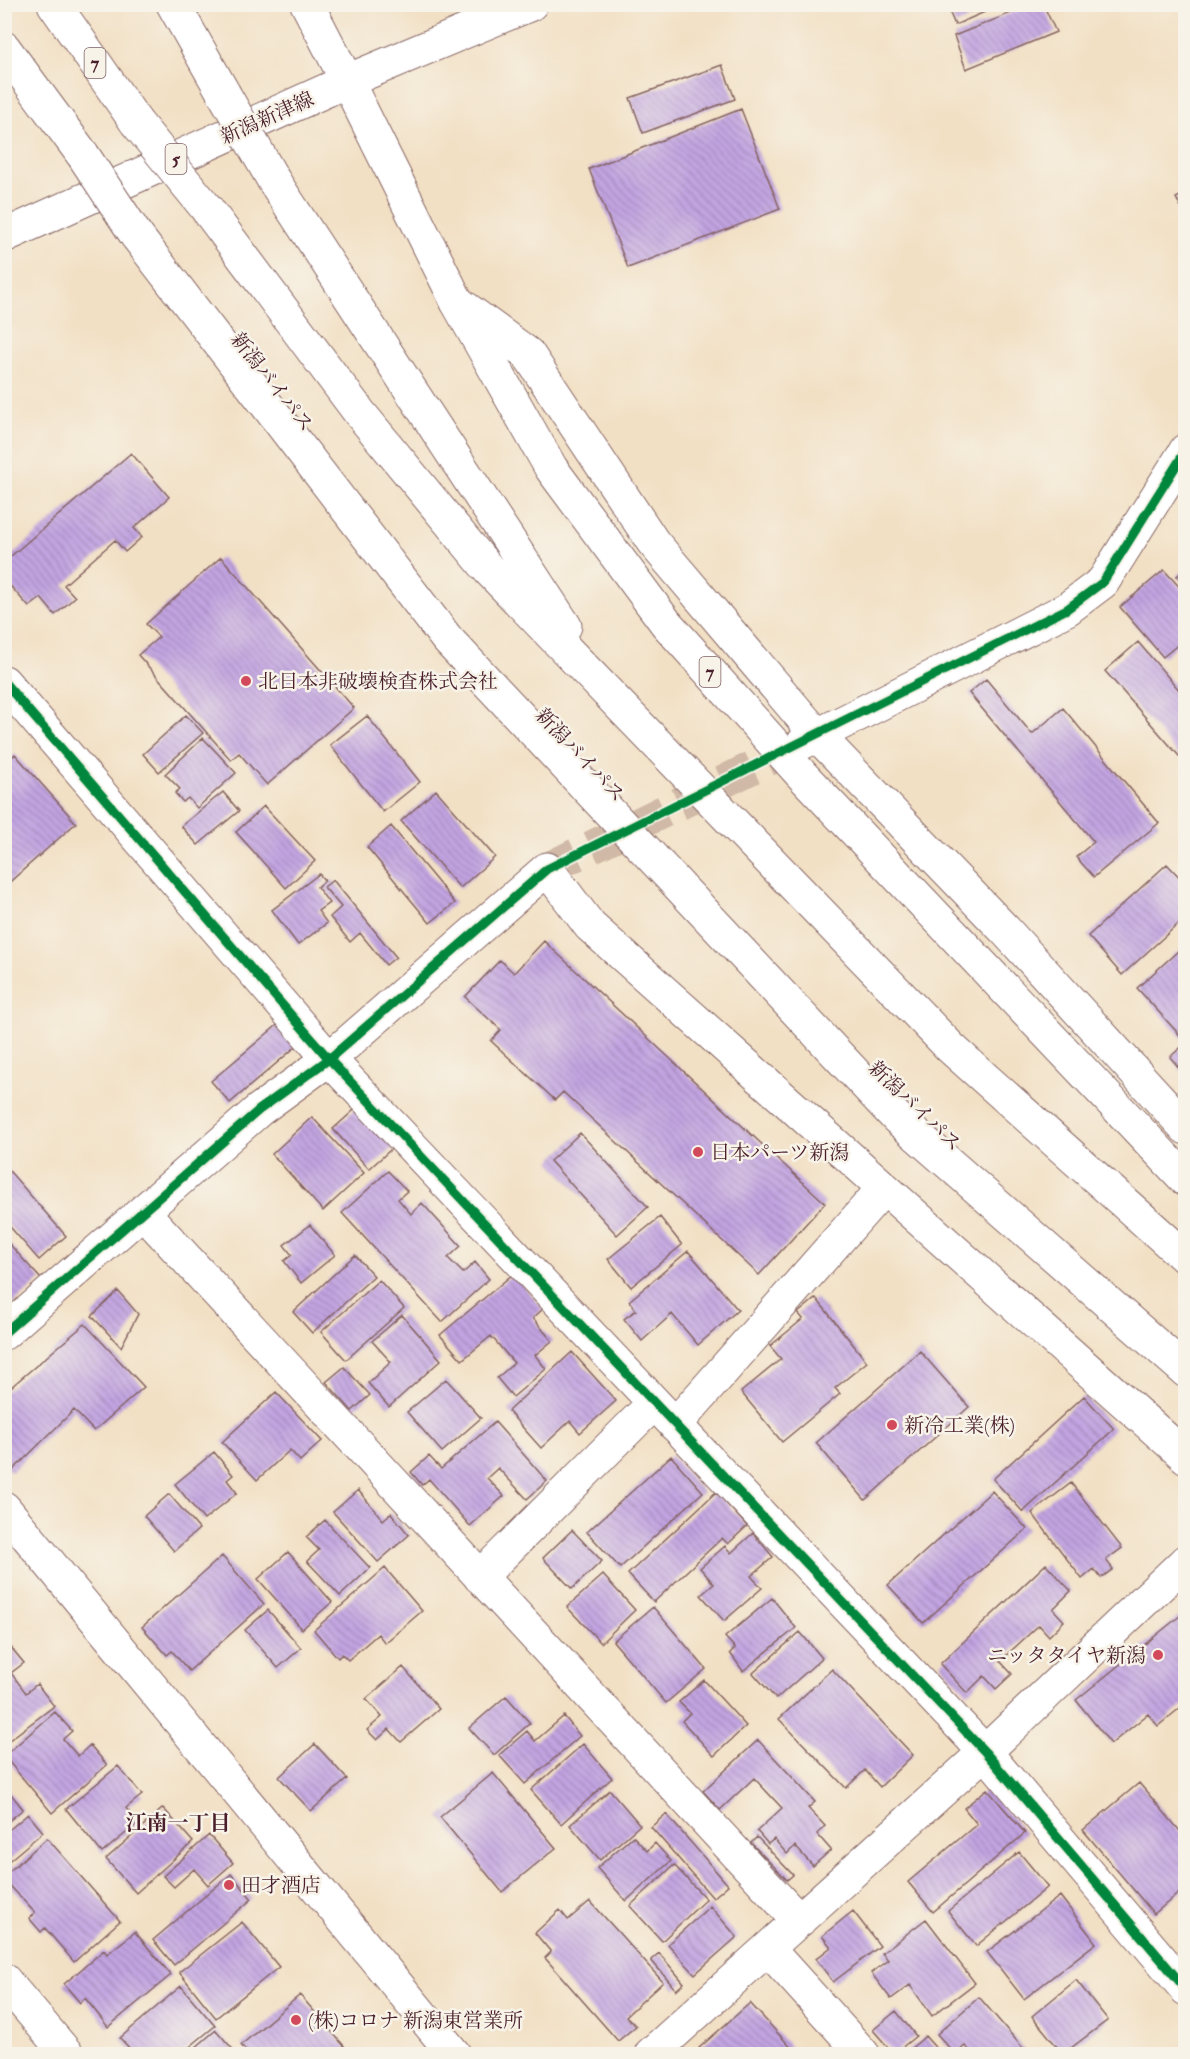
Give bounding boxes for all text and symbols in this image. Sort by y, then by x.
road number: 7 [84,48,106,78]
street label: 新潟新津線 [216,86,318,150]
road number: 5 [166,144,186,174]
street label: 新潟バイパス [225,327,319,437]
road number: 7 [700,657,720,687]
place label: 北日本非破壊検査株式会社 [258,669,498,694]
marker: 北日本非破壊検査株式会社 [239,674,253,688]
street label: 新潟バイパス [530,703,630,807]
street label: 新潟バイパス [863,1055,967,1157]
place label: 日本パーツ新潟 [710,1140,849,1165]
marker: 日本パーツ新潟 [691,1145,705,1159]
place label: 新冷工業(株) [904,1413,1015,1438]
marker: 新冷工業(株) [885,1418,899,1432]
place label: ニッタタイヤ新潟 [987,1643,1146,1668]
marker: ニッタタイヤ新潟 [1151,1648,1165,1662]
district label: 江南一丁目 [126,1810,231,1837]
place label: 田才酒店 [241,1873,321,1898]
marker: 田才酒店 [222,1878,236,1892]
place label: (株)コロナ 新潟東営業所 [308,2008,523,2033]
marker: (株)コロナ 新潟東営業所 [289,2013,303,2027]

